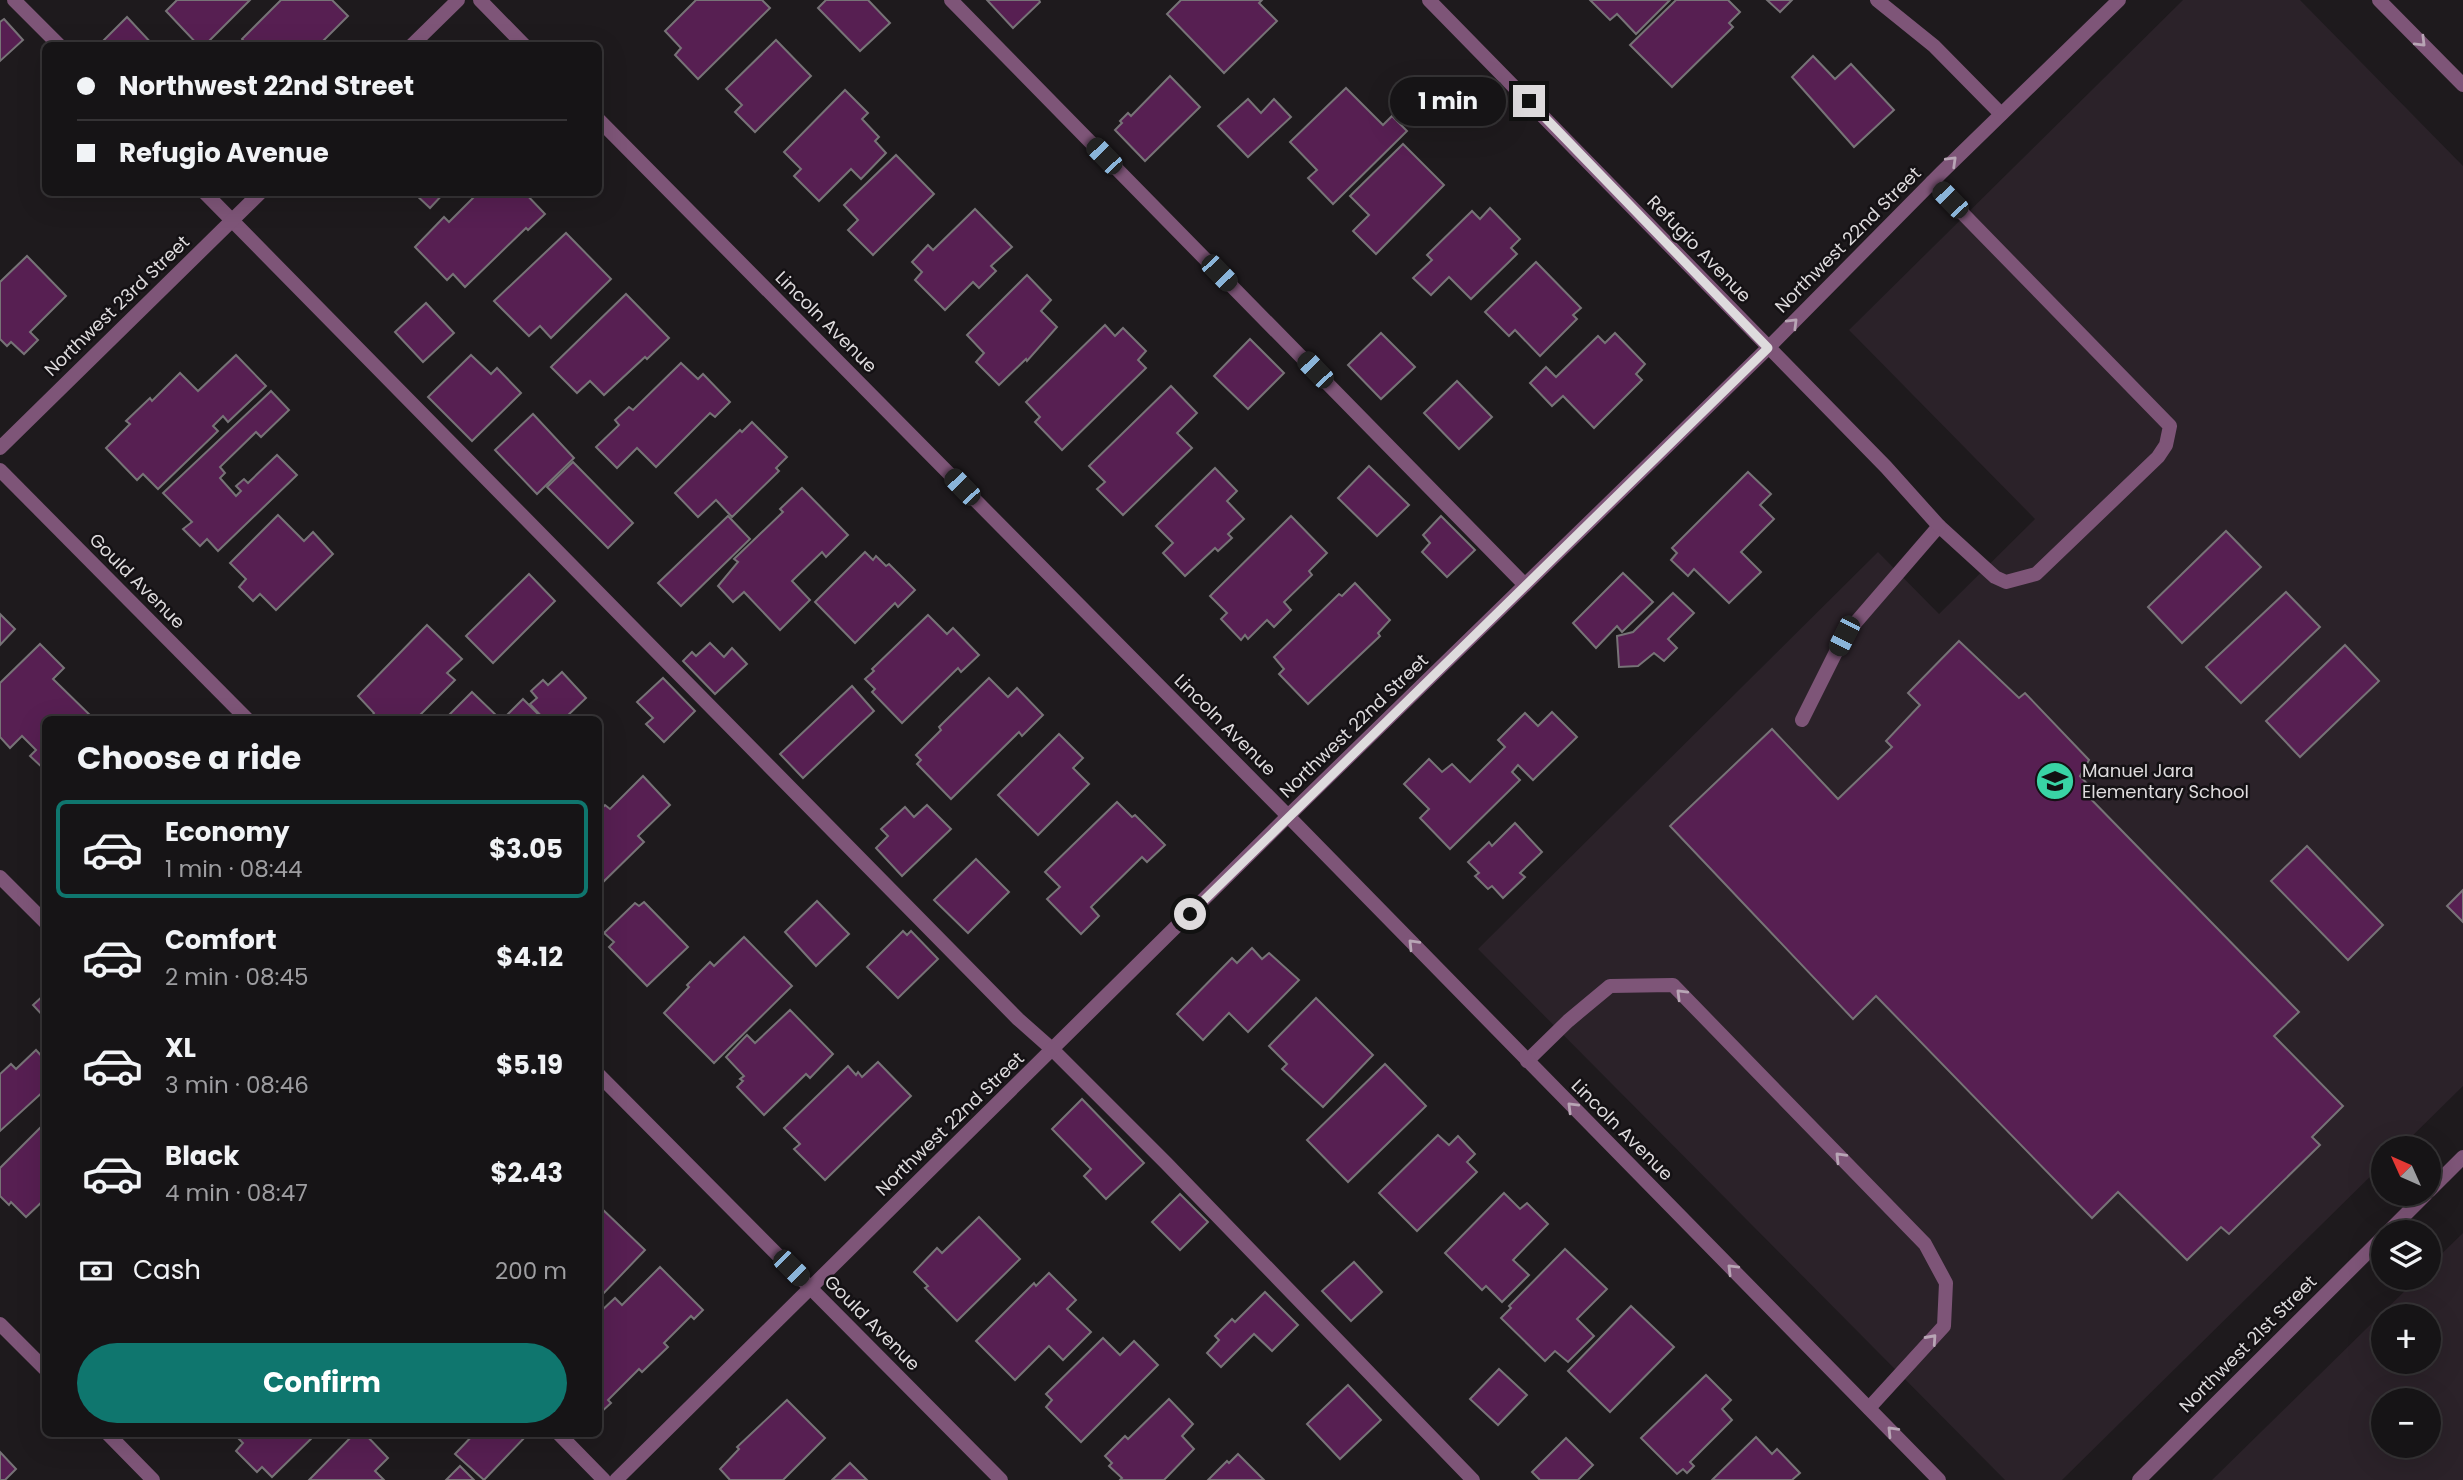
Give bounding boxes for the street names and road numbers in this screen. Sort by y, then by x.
street label: Northwest 22nd Street [1769,161,1926,318]
street label: Refugio Avenue [1642,190,1757,308]
street label: Northwest 23rd Street [39,230,195,382]
street label: Lincoln Avenue [770,265,883,378]
street label: Gould Avenue [84,527,191,634]
street label: Northwest 22nd Street [1274,648,1433,803]
street label: Lincoln Avenue [1169,668,1282,781]
street label: Northwest 22nd Street [870,1046,1029,1201]
street label: Lincoln Avenue [1566,1073,1679,1186]
street label: Gould Avenue [819,1269,926,1376]
street label: Northwest 21st Street [2173,1269,2322,1418]

